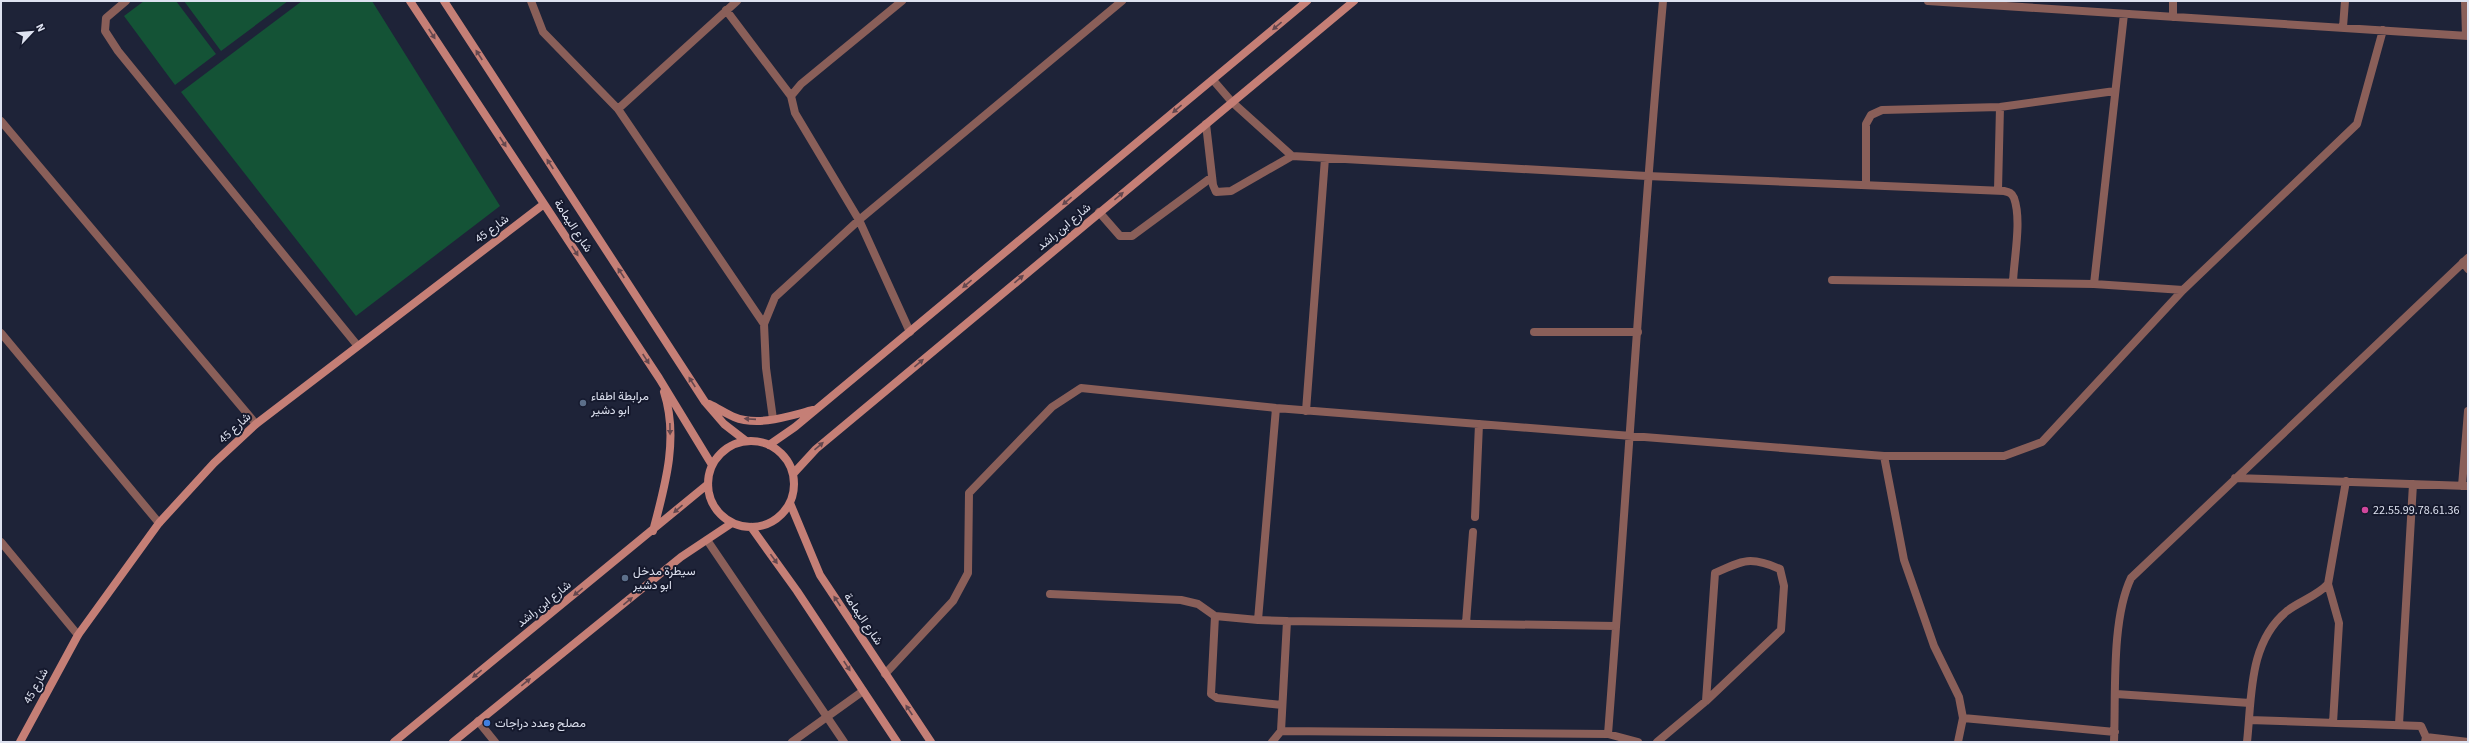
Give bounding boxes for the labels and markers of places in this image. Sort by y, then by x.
place label: مرابطة اطفاء ابو دشير [590,388,649,419]
marker: مرابطة اطفاء ابو دشير [578,398,588,408]
place label: 22.55.99.78.61.36 [2373,502,2460,519]
marker: 22.55.99.78.61.36 [2360,505,2370,515]
place label: سيطرة مدخل ابو دشير [632,563,695,594]
marker: سيطرة مدخل ابو دشير [620,573,630,583]
place label: مصلح وعدد دراجات [495,715,586,732]
marker: مصلح وعدد دراجات [482,718,492,728]

